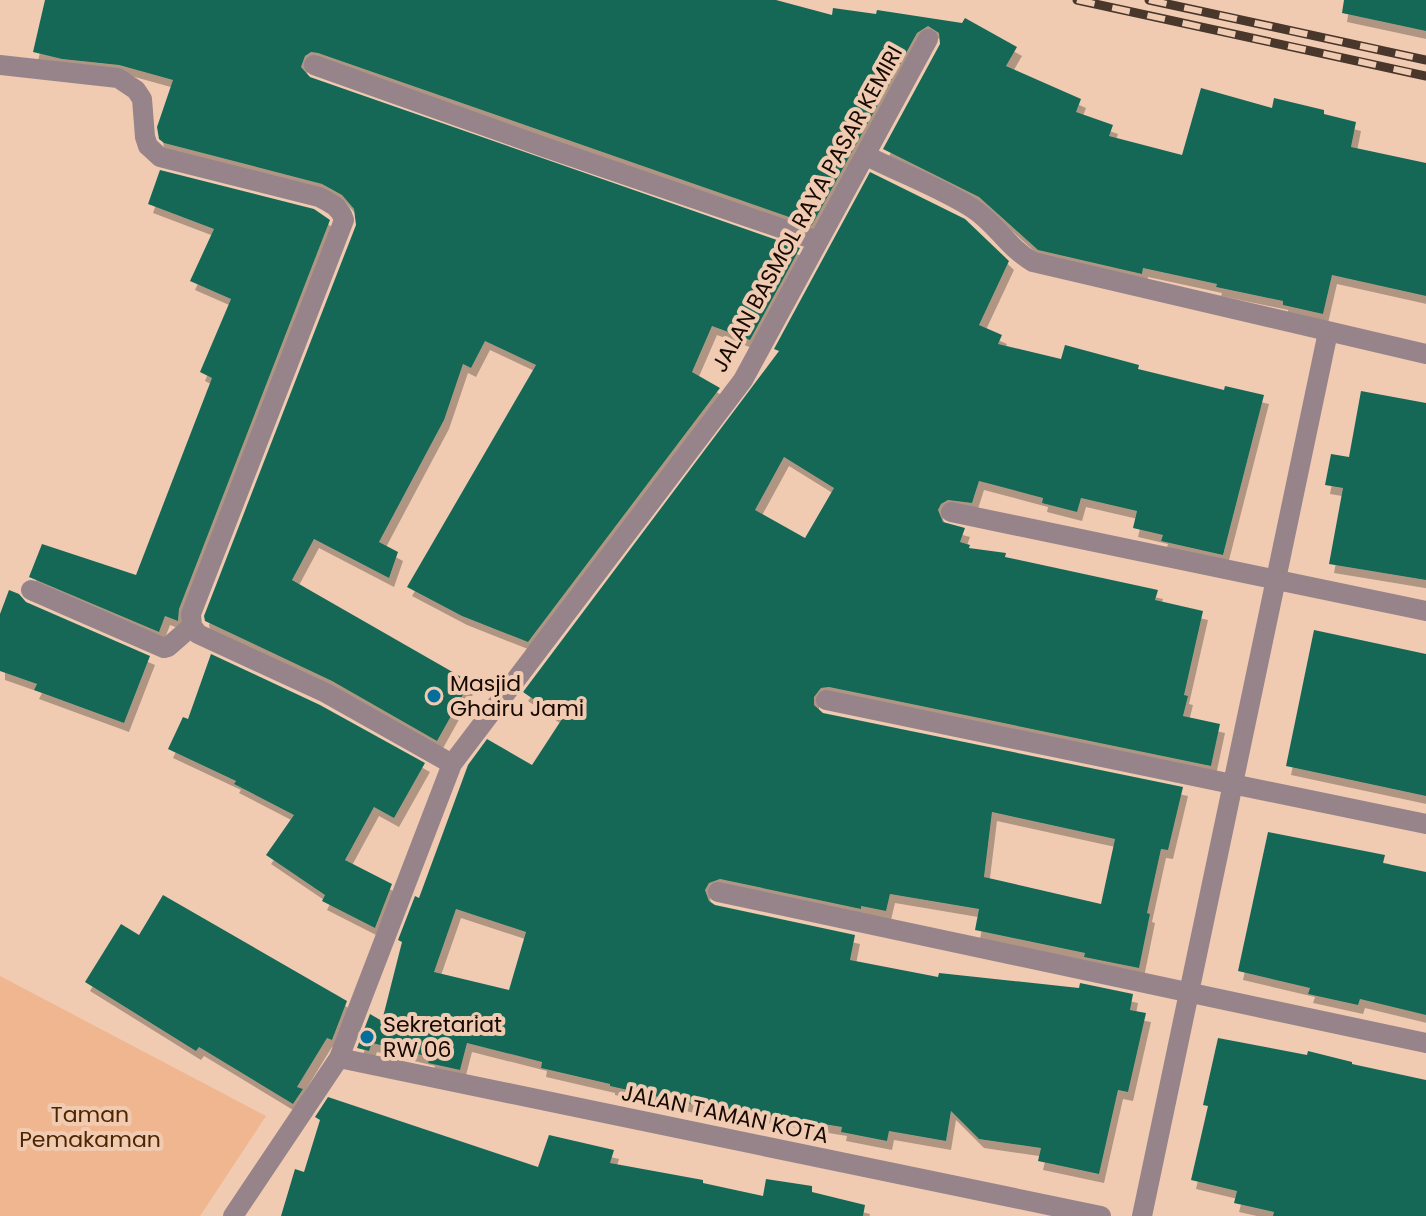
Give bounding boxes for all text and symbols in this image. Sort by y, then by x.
street label: JALAN BASMOL RAYA PASAR KEMIRI [704,40,910,378]
place label: Masjid Ghairu Jami [450,668,584,724]
marker: Masjid Ghairu Jami [425,687,443,705]
place label: Sekretariat RW 06 [383,1009,502,1065]
marker: Sekretariat RW 06 [358,1028,376,1046]
street label: JALAN TAMAN KOTA [618,1077,832,1151]
park label: Taman Pemakaman [19,1099,161,1155]

